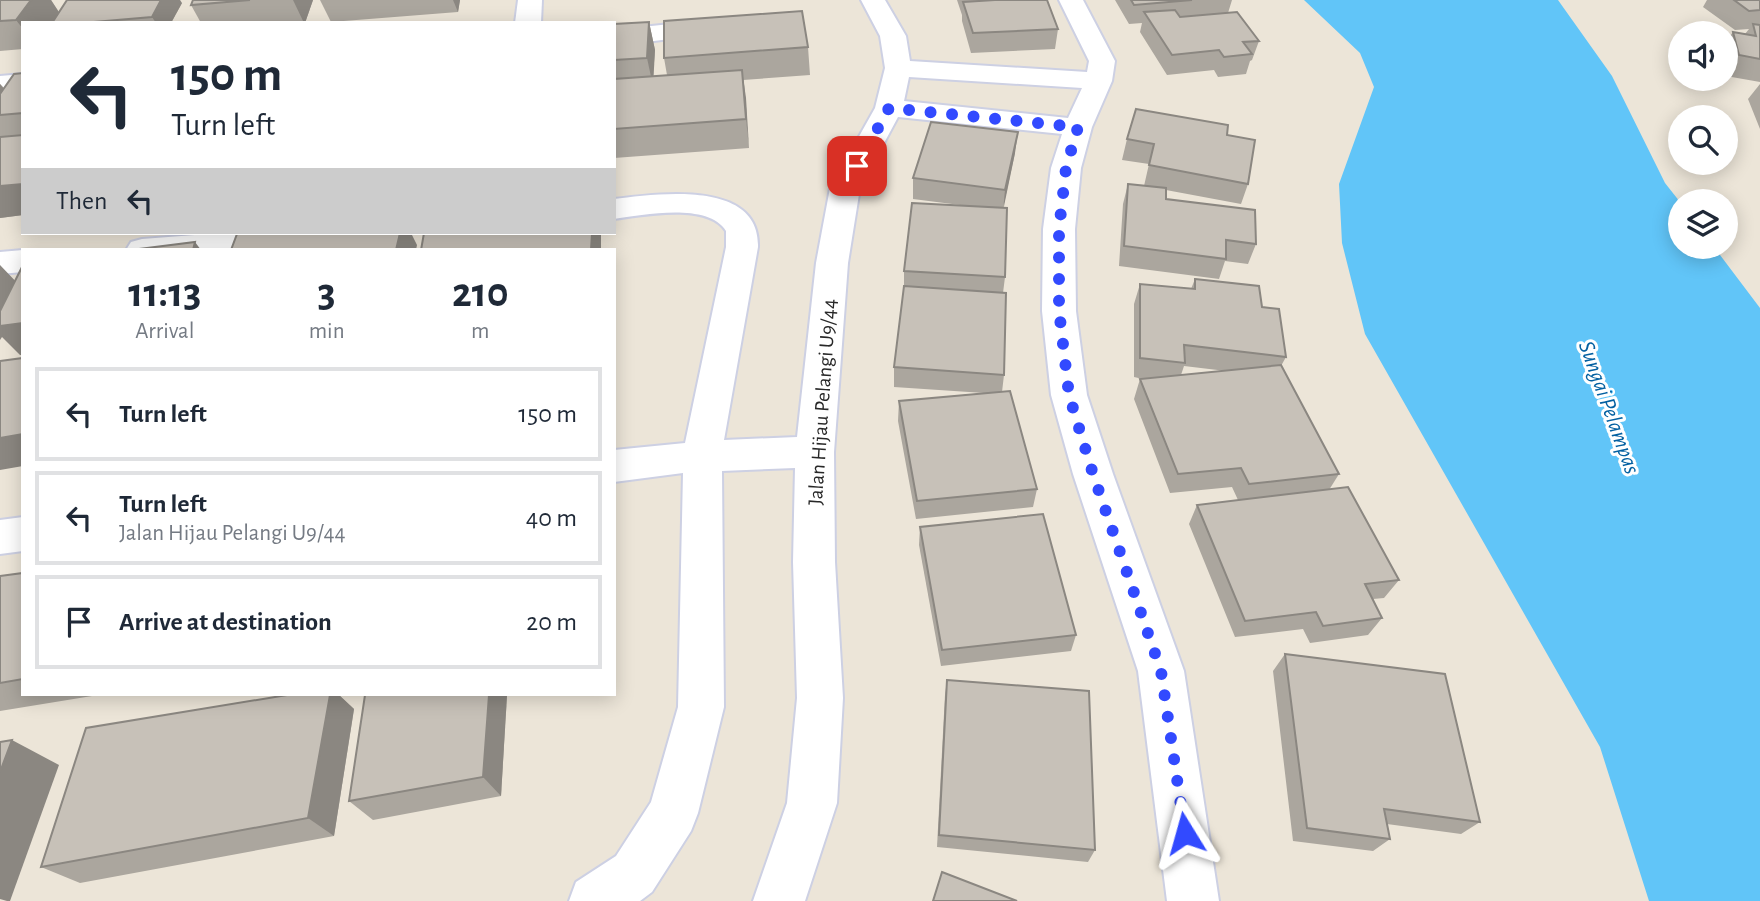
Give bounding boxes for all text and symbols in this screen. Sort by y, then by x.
map controls [1668,21,1738,259]
button: sound [1668,21,1738,91]
icon: left [56,49,147,140]
text: 150 m [171,51,282,100]
button: search [1668,105,1738,175]
text: Turn left [171,109,275,141]
pin [827,136,887,196]
icon: arrive [838,147,876,185]
icon: left [121,182,159,220]
text: Then [56,188,107,214]
button: layers [1668,189,1738,259]
text: 11:13 [128,272,201,314]
text: 3 [318,272,336,314]
text: 210 [452,272,509,314]
street label: Jalan Hijau Pelangi U9/44 [805,298,840,506]
text: Arrival [135,320,194,343]
text: min [309,320,345,343]
text: m [471,320,489,343]
water label: Sungai Pelampas [1574,338,1643,477]
icon: left [60,395,98,433]
text: Turn left [119,401,207,427]
text: 150 m [518,401,577,427]
text: Turn left [119,491,207,517]
icon: left [60,499,98,537]
text: 40 m [526,505,577,531]
text: Jalan Hijau Pelangi U9/44 [119,522,346,545]
icon: arrive [60,603,98,641]
text: Arrive at destination [119,609,332,635]
text: 20 m [526,609,577,635]
position arrow [1148,796,1222,870]

